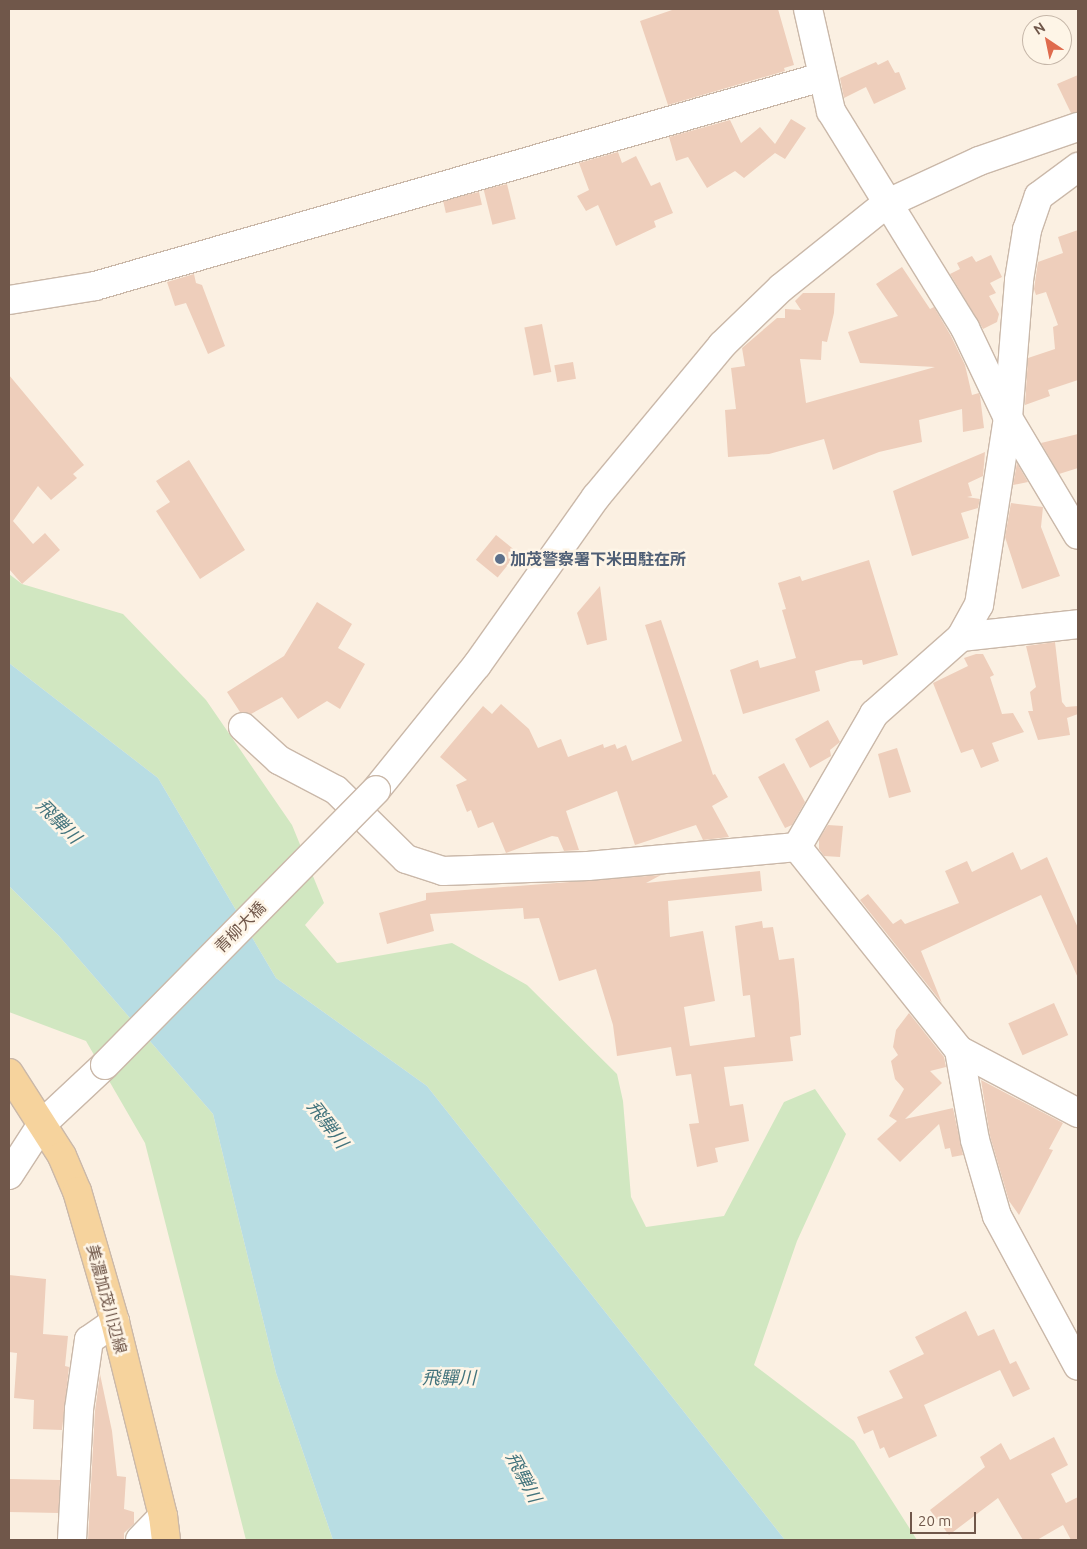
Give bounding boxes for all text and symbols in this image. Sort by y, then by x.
north arrow [1022,15,1072,65]
text: N [1030,19,1048,38]
place label: 加茂警察署下米田駐在所 [510,549,686,569]
marker: 加茂警察署下米田駐在所 [494,553,506,565]
water label: 飛騨川 [32,794,86,848]
street label: 青柳大橋 [211,898,269,956]
water label: 飛騨川 [303,1096,353,1152]
street label: 美濃加茂川辺線 [83,1242,131,1356]
water label: 飛驒川 [422,1366,476,1388]
water label: 飛騨川 [502,1448,546,1506]
scale bar [912,1502,978,1534]
text: 20 m [918,1512,951,1529]

